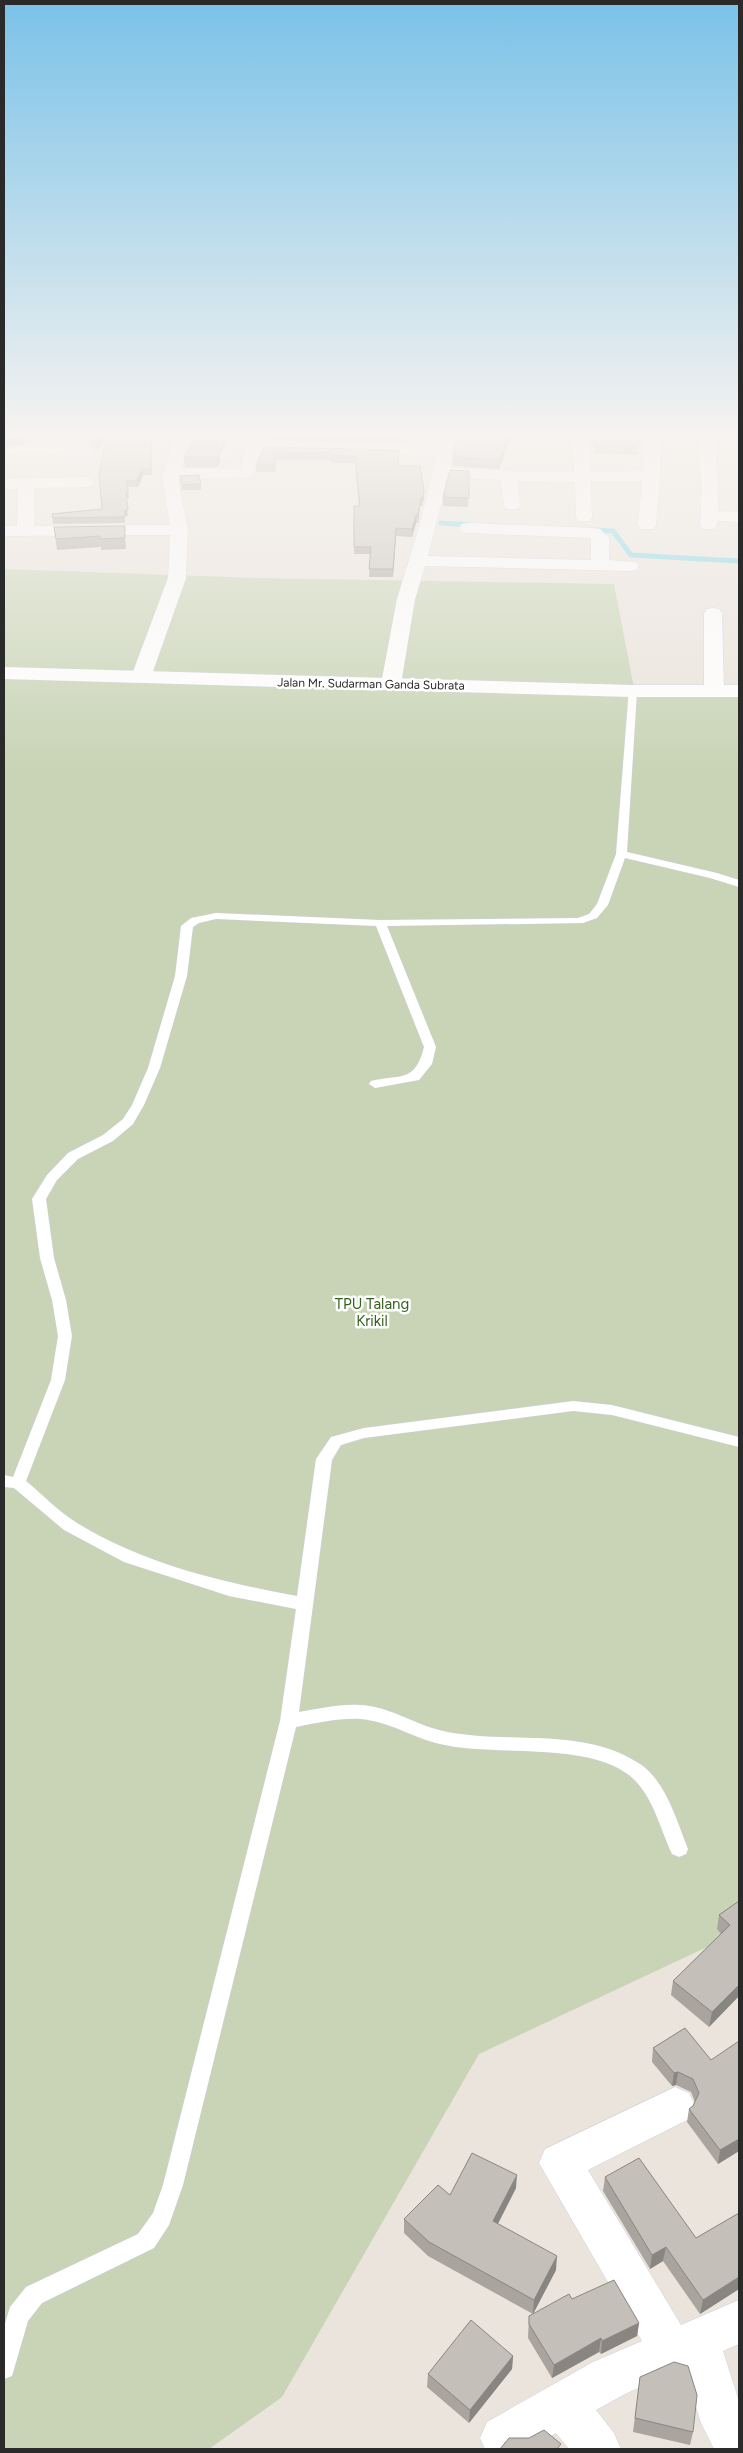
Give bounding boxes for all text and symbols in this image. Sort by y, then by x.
street label: Jalan Mr. Sudarman Ganda Subrata [277,675,465,693]
park label: TPU Talang Krikil [335,1295,409,1330]

